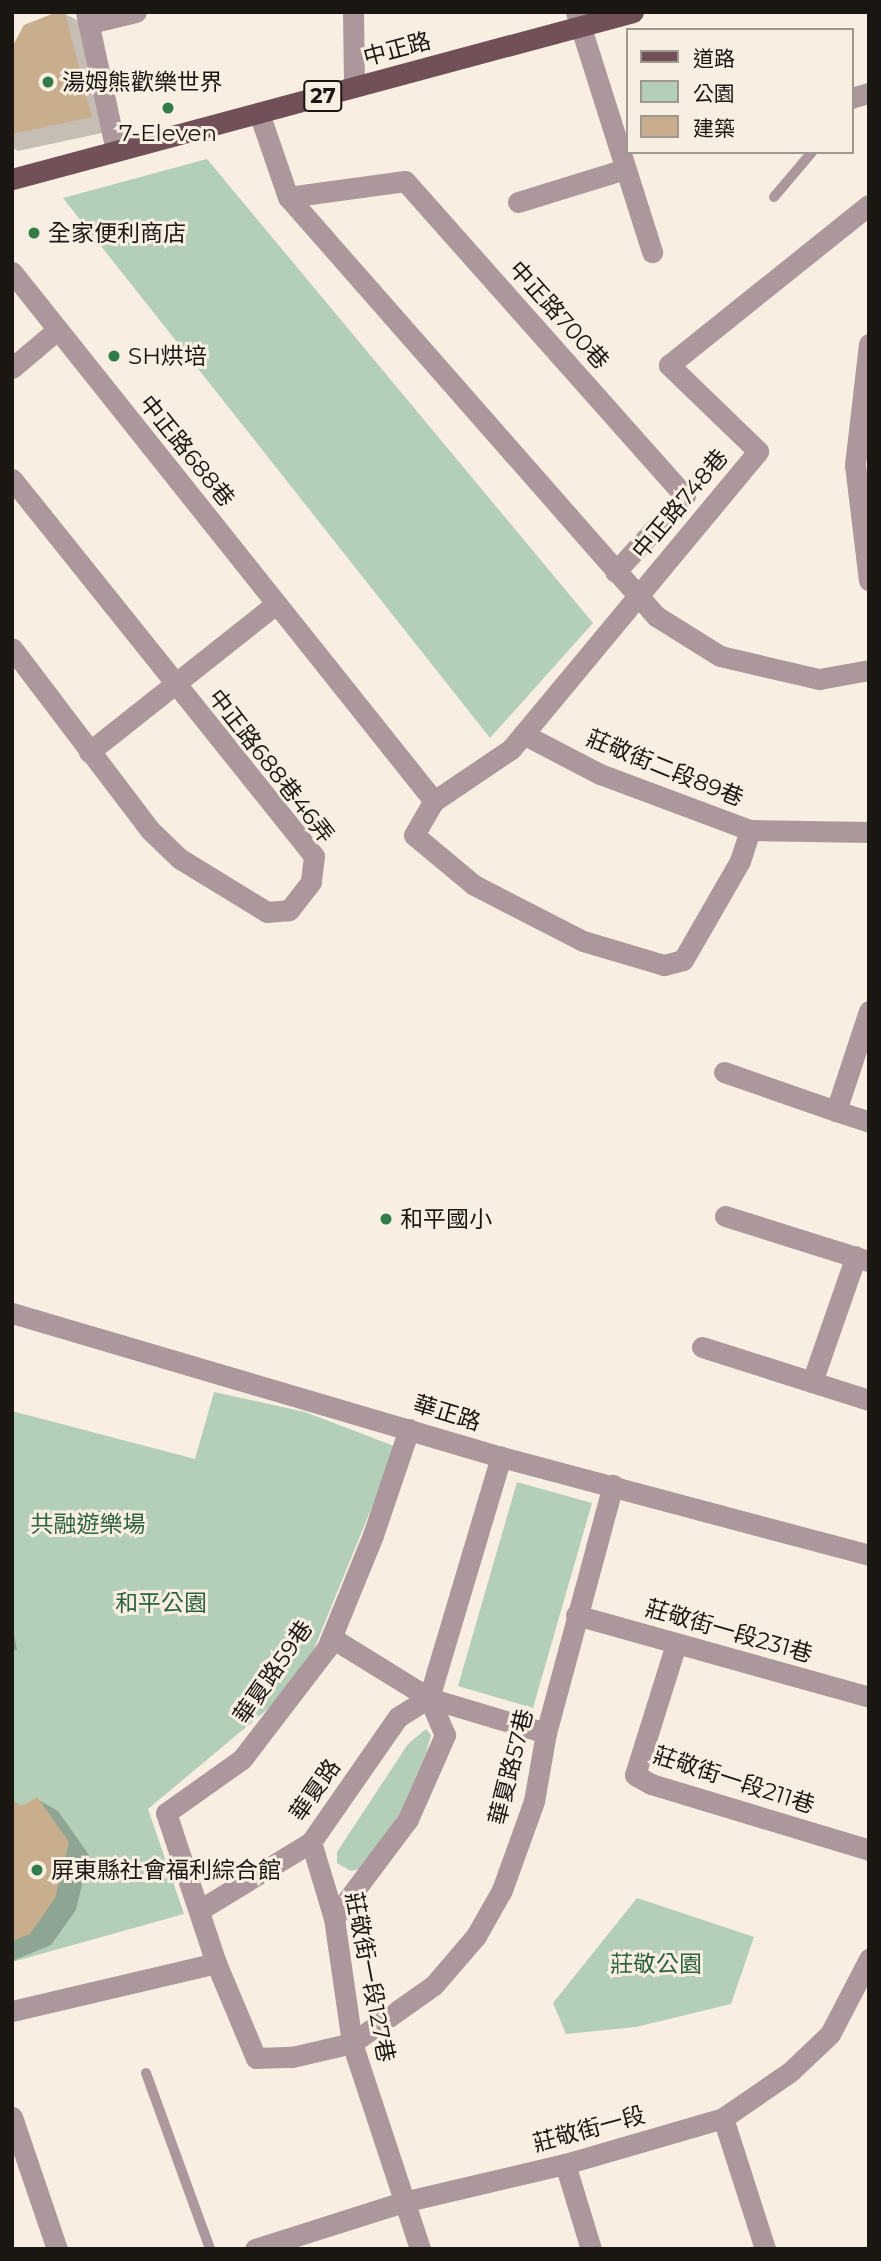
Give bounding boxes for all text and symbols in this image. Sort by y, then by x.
street label: 中正路 [360,27,434,71]
legend [626,28,853,154]
text: 道路 [693,46,735,71]
place label: 湯姆熊歡樂世界 [62,68,223,96]
marker: 湯姆熊歡樂世界 [40,74,56,90]
road number: 27 [302,78,344,114]
text: 公園 [693,81,735,106]
marker: 7-Eleven [160,100,176,116]
text: 建築 [693,116,735,141]
place label: 7-Eleven [119,119,217,147]
place label: 全家便利商店 [48,219,186,247]
marker: 全家便利商店 [26,225,42,241]
street label: 中正路700巷 [503,255,615,375]
place label: SH烘培 [128,342,207,370]
marker: SH烘培 [106,348,122,364]
street label: 中正路688巷 [134,390,240,512]
street label: 中正路748巷 [626,444,734,564]
street label: 中正路688巷46弄 [202,684,340,848]
street label: 莊敬街二段89巷 [583,724,747,812]
place label: 和平國小 [400,1205,492,1233]
marker: 和平國小 [378,1211,394,1227]
street label: 華正路 [410,1390,484,1436]
park label: 共融遊樂場 [31,1510,145,1538]
park label: 和平公園 [115,1589,207,1617]
street label: 莊敬街一段231巷 [642,1594,816,1668]
street label: 華夏路59巷 [228,1615,318,1729]
street label: 華夏路57巷 [483,1706,539,1828]
street label: 莊敬街一段211巷 [650,1741,818,1819]
street label: 華夏路 [284,1754,346,1826]
place label: 屏東縣社會福利綜合館 [51,1856,281,1884]
marker: 屏東縣社會福利綜合館 [29,1862,45,1878]
street label: 莊敬街一段127巷 [340,1890,400,2064]
park label: 莊敬公園 [610,1950,702,1978]
street label: 莊敬街一段 [530,2101,648,2157]

